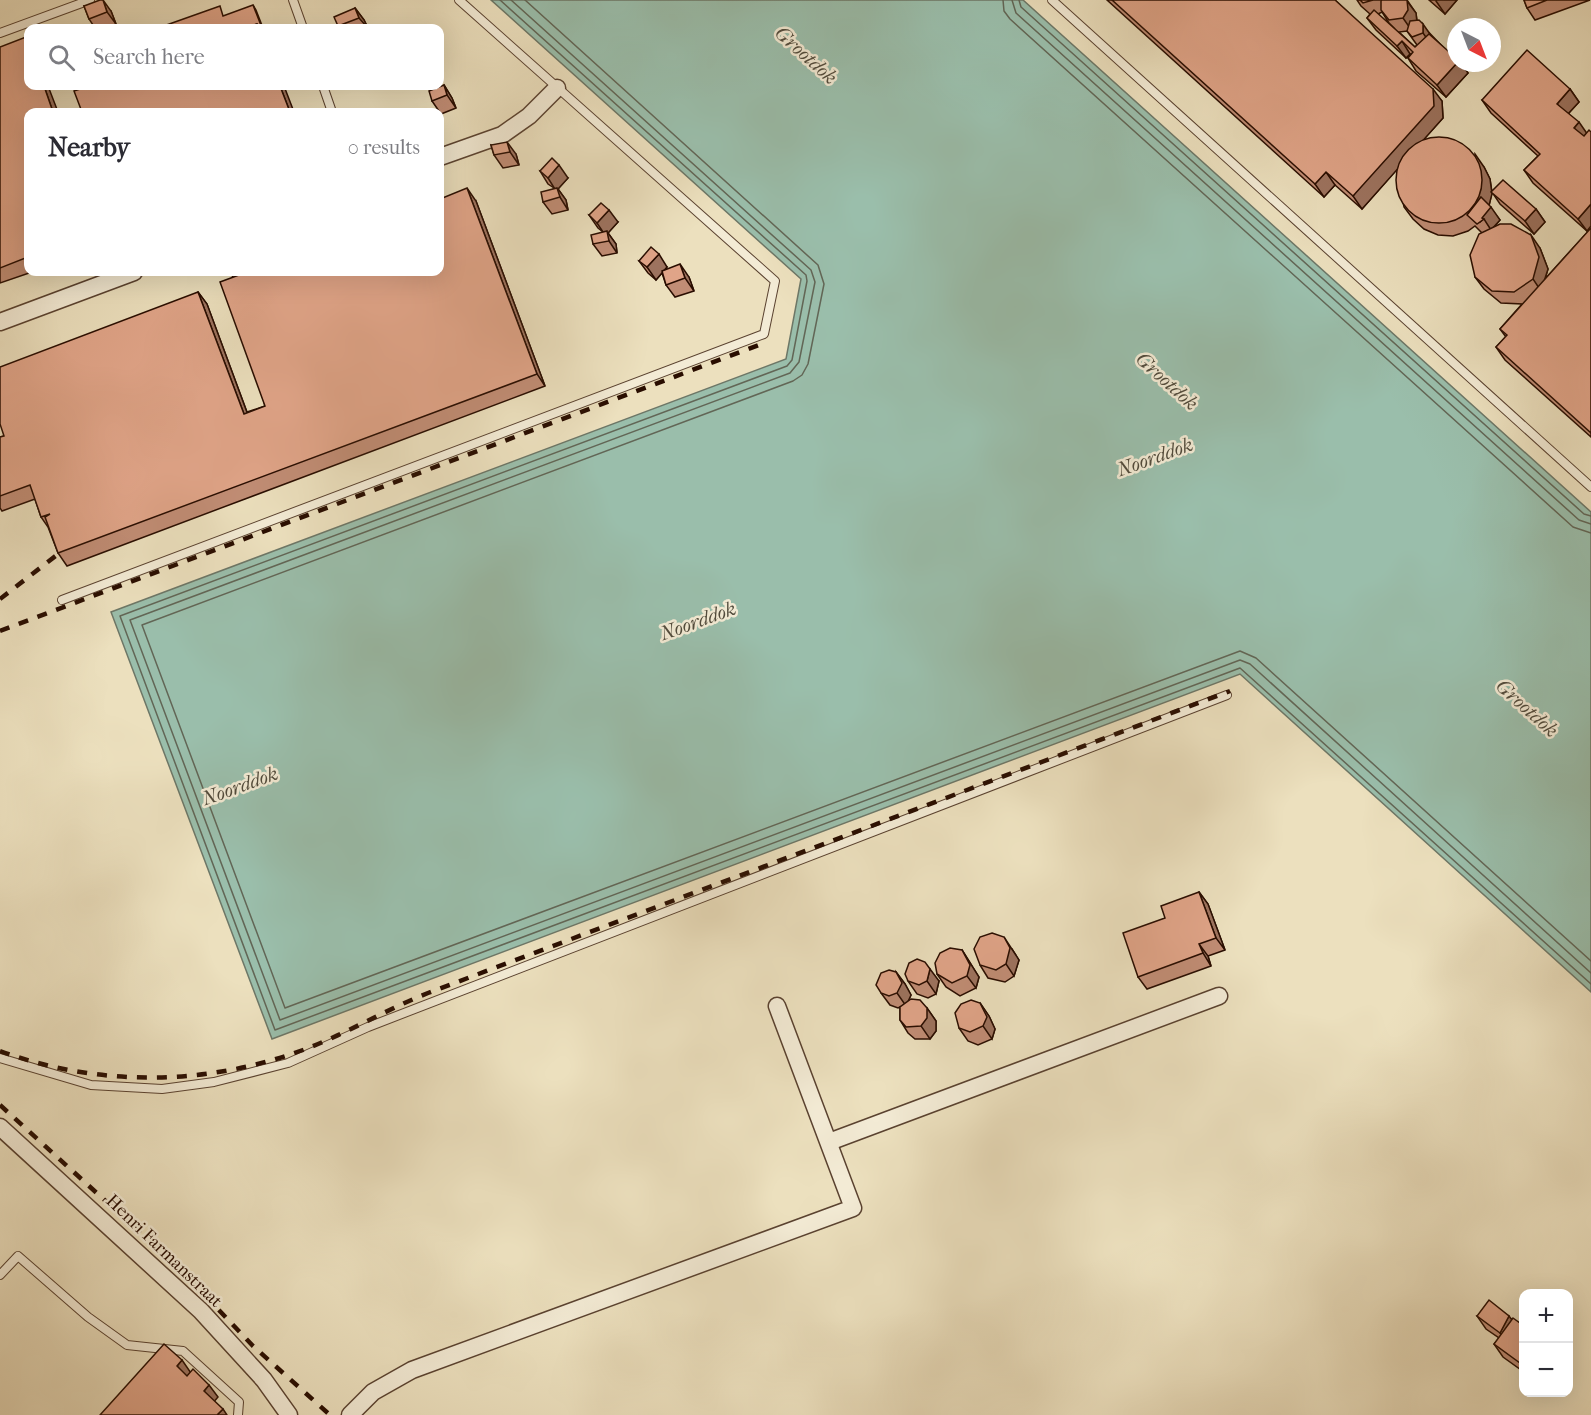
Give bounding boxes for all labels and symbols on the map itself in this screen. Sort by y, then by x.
north arrow [1447,18,1501,72]
water label: Grootdok [770,21,842,89]
water label: Grootdok [1131,347,1203,415]
water label: Noorddok [1113,433,1196,482]
water label: Noorddok [656,597,739,646]
water label: Grootdok [1491,674,1563,742]
water label: Noorddok [198,762,281,811]
street label: Henri Farmanstraat [102,1190,227,1312]

